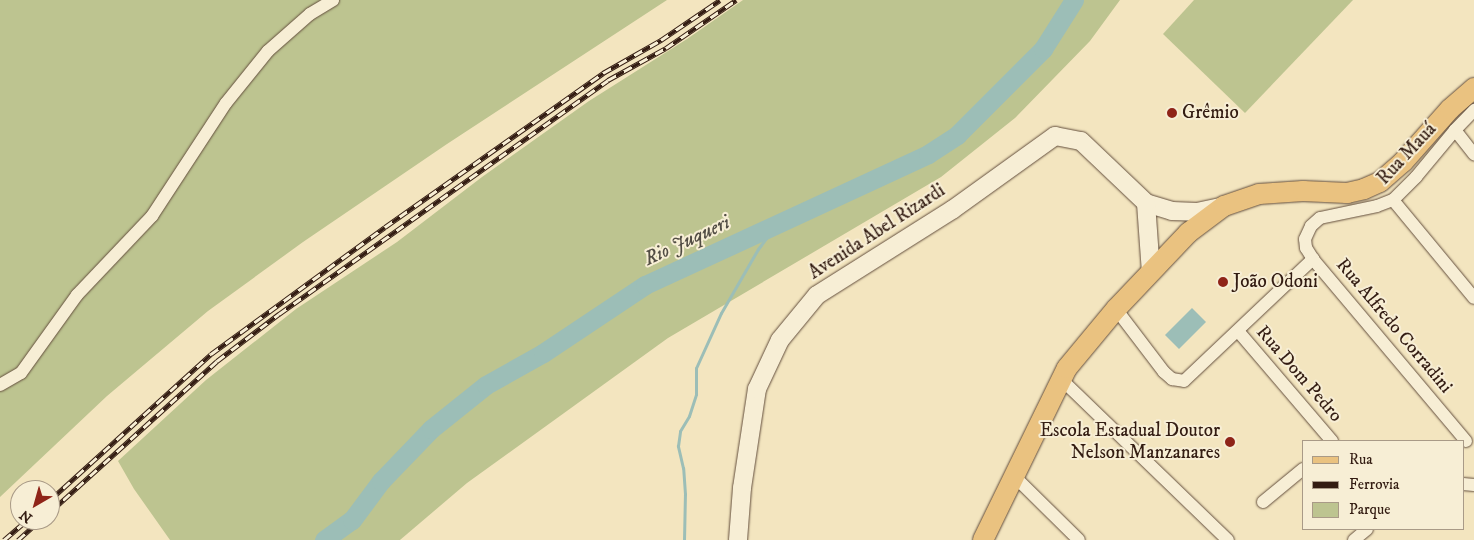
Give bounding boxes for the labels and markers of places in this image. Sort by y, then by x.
place label: Grêmio [1182,102,1239,124]
marker: Grêmio [1166,107,1178,119]
place label: João Odoni [1233,271,1318,293]
marker: João Odoni [1217,276,1229,288]
place label: Escola Estadual Doutor Nelson Manzanares [1040,420,1220,464]
marker: Escola Estadual Doutor Nelson Manzanares [1224,436,1236,448]

